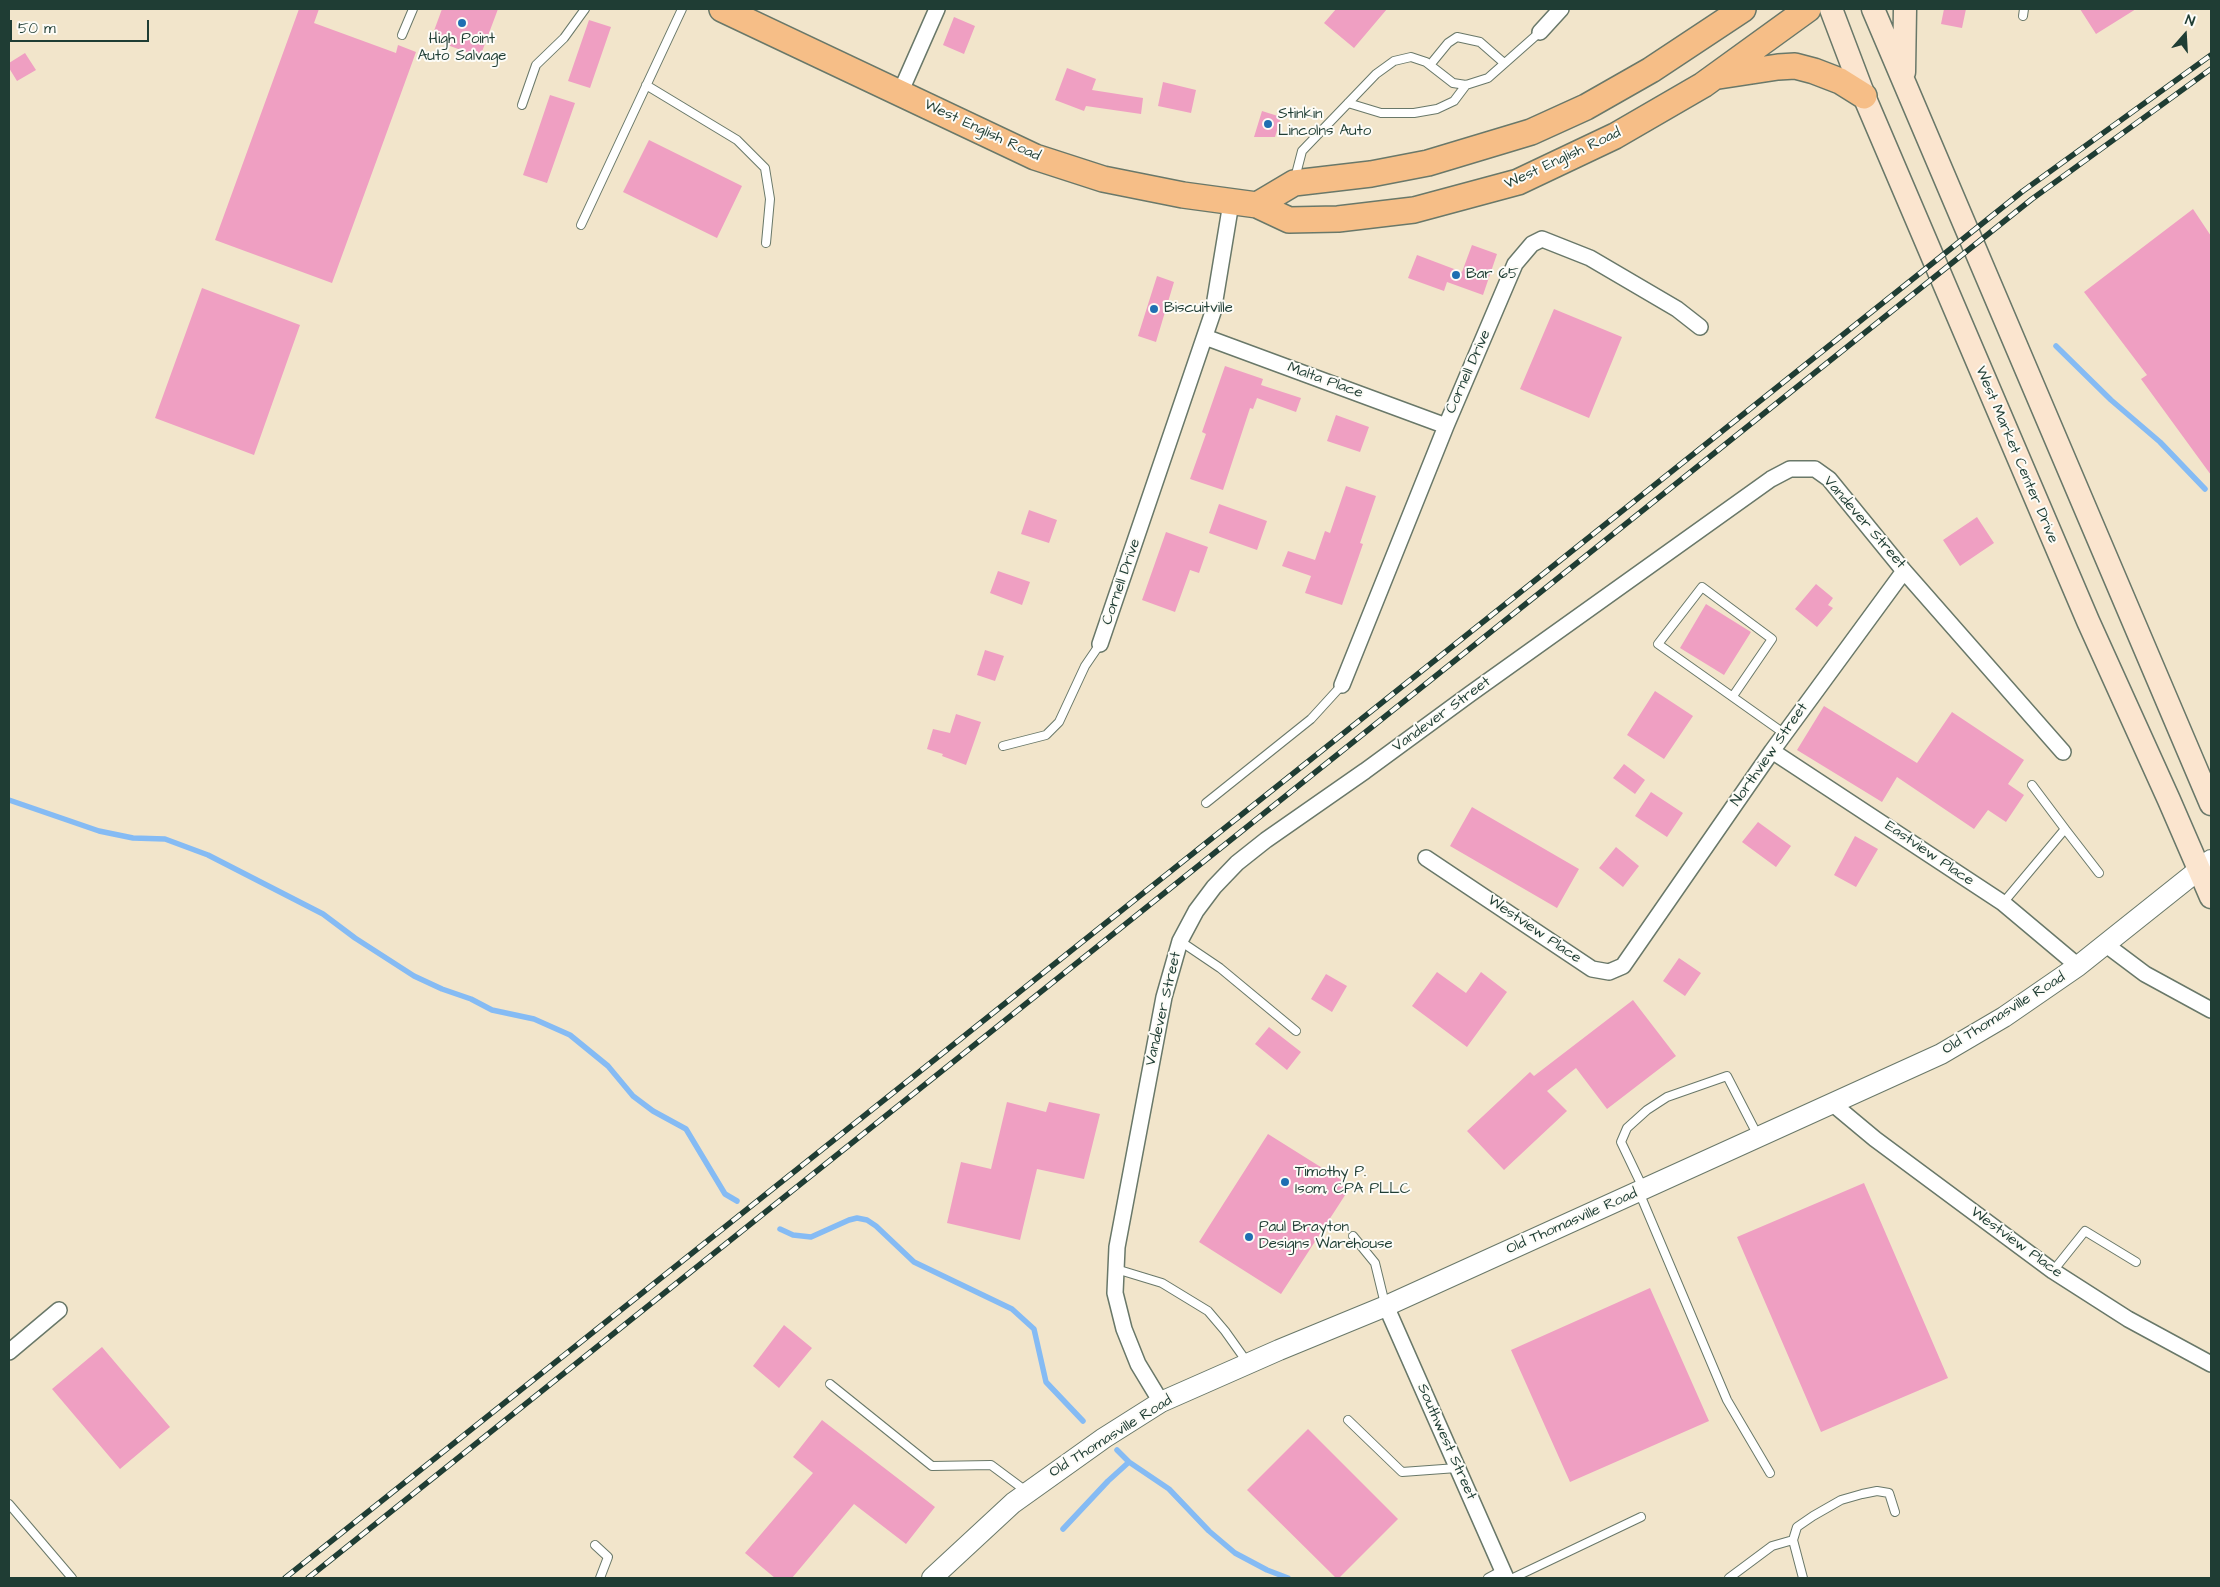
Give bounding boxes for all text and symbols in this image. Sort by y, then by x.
scale bar [12,10,151,42]
north arrow [2160,10,2210,60]
text: N [2182,10,2197,32]
marker: High Point Auto Salvage [456,17,468,29]
text: 50 m [18,18,56,39]
place label: High Point Auto Salvage [418,31,506,66]
street label: West English Road [921,96,1043,166]
place label: Stinkin Lincolns Auto [1278,106,1371,141]
marker: Stinkin Lincolns Auto [1262,118,1274,130]
street label: West English Road [1502,124,1624,194]
place label: Bar 65 [1466,266,1519,284]
marker: Bar 65 [1450,269,1462,281]
place label: Biscuitville [1164,300,1233,318]
marker: Biscuitville [1148,303,1160,315]
street label: Cornell Drive [1443,327,1495,417]
street label: Malta Place [1285,359,1365,403]
street label: West Market Center Drive [1971,364,2061,546]
street label: Vandever Street [1819,473,1909,573]
street label: Cornell Drive [1099,537,1145,627]
street label: Vandever Street [1389,673,1495,757]
street label: Northview Street [1728,700,1812,810]
street label: Eastview Place [1881,818,1977,890]
street label: Westview Place [1484,892,1584,968]
street label: Vandever Street [1142,950,1186,1068]
street label: Old Thomasville Road [1939,969,2069,1059]
place label: Timothy P. Isom, CPA PLLC [1295,1164,1410,1199]
marker: Timothy P. Isom, CPA PLLC [1279,1176,1291,1188]
street label: Old Thomasville Road [1504,1185,1640,1259]
street label: Westview Place [1967,1204,2065,1282]
place label: Paul Brayton Designs Warehouse [1259,1219,1393,1254]
marker: Paul Brayton Designs Warehouse [1243,1231,1255,1243]
street label: Southwest Street [1412,1381,1480,1503]
street label: Old Thomasville Road [1046,1392,1176,1482]

